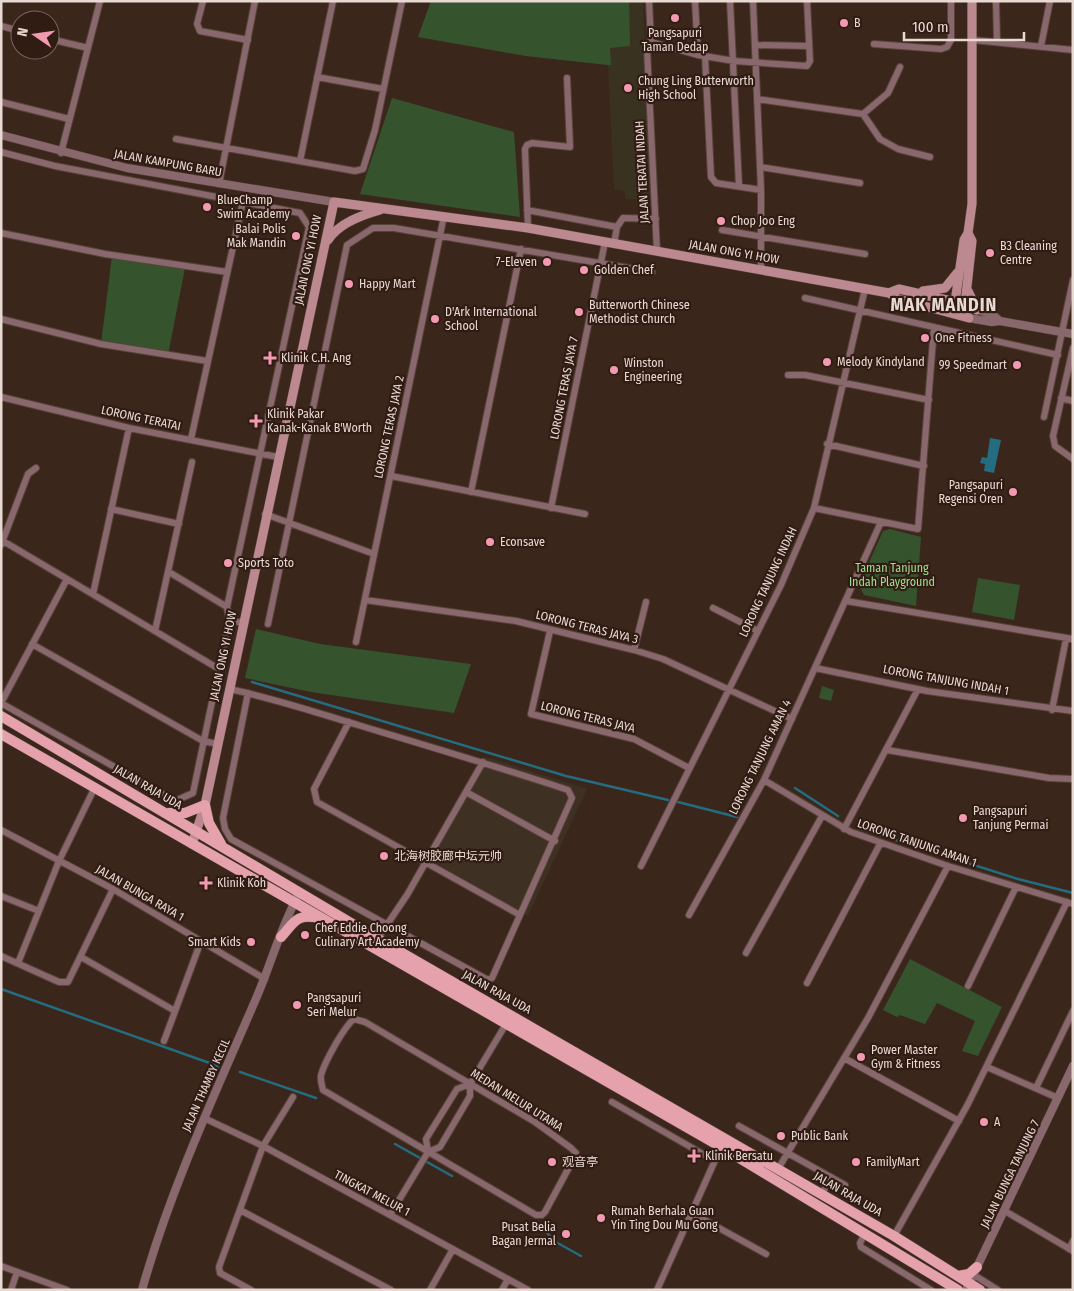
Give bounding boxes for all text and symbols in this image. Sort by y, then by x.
north arrow [10,10,60,60]
scale bar [904,10,1024,42]
marker: Pangsapuri Taman Dedap [669,12,681,24]
place label: B [854,16,861,30]
marker: B [838,17,850,29]
text: 100 m [912,18,949,36]
text: N [14,26,32,38]
place label: Pangsapuri Taman Dedap [642,26,708,54]
place label: Chung Ling Butterworth High School [638,74,754,102]
marker: Chung Ling Butterworth High School [622,82,634,94]
street label: JALAN TERATAI INDAH [632,120,652,224]
street label: JALAN KAMPUNG BARU [113,147,223,179]
place label: BlueChamp Swim Academy [217,193,291,221]
marker: BlueChamp Swim Academy [201,201,213,213]
street label: JALAN ONG YI HOW [292,214,324,306]
place label: Chop Joo Eng [731,214,795,228]
marker: Chop Joo Eng [715,215,727,227]
place label: Balai Polis Mak Mandin [227,222,286,250]
marker: Balai Polis Mak Mandin [290,230,302,242]
street label: JALAN ONG YI HOW [688,237,780,267]
place label: B3 Cleaning Centre [1000,239,1057,267]
marker: B3 Cleaning Centre [984,247,996,259]
place label: 7-Eleven [496,255,537,269]
marker: 7-Eleven [541,256,553,268]
place label: Golden Chef [594,263,655,277]
marker: Golden Chef [578,264,590,276]
place label: Happy Mart [359,277,416,291]
marker: Happy Mart [343,278,355,290]
district label: MAK MANDIN [891,294,997,316]
place label: Butterworth Chinese Methodist Church [589,298,690,326]
place label: D'Ark International School [445,305,537,333]
marker: Butterworth Chinese Methodist Church [573,306,585,318]
marker: D'Ark International School [429,313,441,325]
place label: One Fitness [935,331,992,345]
marker: One Fitness [919,332,931,344]
street label: LORONG TERAS JAYA 7 [547,335,581,441]
marker: Klinik C.H. Ang [263,351,277,365]
place label: Klinik C.H. Ang [281,351,351,365]
place label: Melody Kindyland [837,355,925,369]
place label: Winston Engineering [624,356,682,384]
marker: Melody Kindyland [821,356,833,368]
place label: 99 Speedmart [939,358,1007,372]
marker: 99 Speedmart [1011,359,1023,371]
marker: Winston Engineering [608,364,620,376]
street label: LORONG TERAS JAYA 2 [371,374,407,480]
street label: LORONG TERATAI [100,403,182,433]
place label: Klinik Pakar Kanak-Kanak B'Worth [267,407,372,435]
marker: Klinik Pakar Kanak-Kanak B'Worth [249,414,263,428]
place label: Pangsapuri Regensi Oren [938,478,1003,506]
marker: Pangsapuri Regensi Oren [1007,486,1019,498]
street label: LORONG TANJUNG INDAH [736,525,800,639]
place label: Econsave [500,535,545,549]
marker: Econsave [484,536,496,548]
place label: Sports Toto [238,556,294,570]
marker: Sports Toto [222,557,234,569]
park label: Taman Tanjung Indah Playground [849,561,935,589]
street label: LORONG TERAS JAYA 3 [534,608,640,646]
street label: JALAN ONG YI HOW [207,610,239,702]
street label: LORONG TANJUNG INDAH 1 [882,662,1010,698]
street label: LORONG TANJUNG AMAN 4 [726,697,794,817]
street label: LORONG TERAS JAYA [539,699,637,736]
street label: JALAN RAJA UDA [111,762,185,813]
place label: Pangsapuri Tanjung Permai [973,804,1048,832]
marker: Pangsapuri Tanjung Permai [957,812,969,824]
street label: LORONG TANJUNG AMAN 1 [856,816,978,870]
place label: 北海树胶廊中坛元帅 [394,849,502,863]
marker: 北海树胶廊中坛元帅 [378,850,390,862]
street label: JALAN BUNGA RAYA 1 [93,862,187,924]
marker: Klinik Koh [199,876,213,890]
place label: Klinik Koh [217,876,266,890]
place label: Chef Eddie Choong Culinary Art Academy [315,921,420,949]
marker: Chef Eddie Choong Culinary Art Academy [299,929,311,941]
place label: Smart Kids [188,935,241,949]
marker: Smart Kids [245,936,257,948]
street label: JALAN RAJA UDA [460,967,535,1017]
place label: Pangsapuri Seri Melur [307,991,361,1019]
marker: Pangsapuri Seri Melur [291,999,303,1011]
street label: JALAN THAMBY KECIL [179,1036,233,1134]
place label: Power Master Gym & Fitness [871,1043,940,1071]
marker: Power Master Gym & Fitness [855,1051,867,1063]
street label: MEDAN MELUR UTAMA [468,1066,566,1134]
place label: A [994,1115,1001,1129]
marker: A [978,1116,990,1128]
street label: JALAN BUNGA TANJUNG 7 [978,1117,1042,1231]
place label: Public Bank [791,1129,849,1143]
marker: Public Bank [775,1130,787,1142]
marker: Klinik Bersatu [687,1149,701,1163]
place label: Klinik Bersatu [705,1149,773,1163]
place label: 观音亭 [562,1155,598,1169]
place label: FamilyMart [866,1155,920,1169]
marker: 观音亭 [546,1156,558,1168]
marker: FamilyMart [850,1156,862,1168]
street label: TINGKAT MELUR 1 [332,1167,412,1219]
street label: JALAN RAJA UDA [811,1169,885,1220]
place label: Rumah Berhala Guan Yin Ting Dou Mu Gong [611,1204,718,1232]
marker: Rumah Berhala Guan Yin Ting Dou Mu Gong [595,1212,607,1224]
place label: Pusat Belia Bagan Jermal [492,1220,556,1248]
marker: Pusat Belia Bagan Jermal [560,1228,572,1240]

